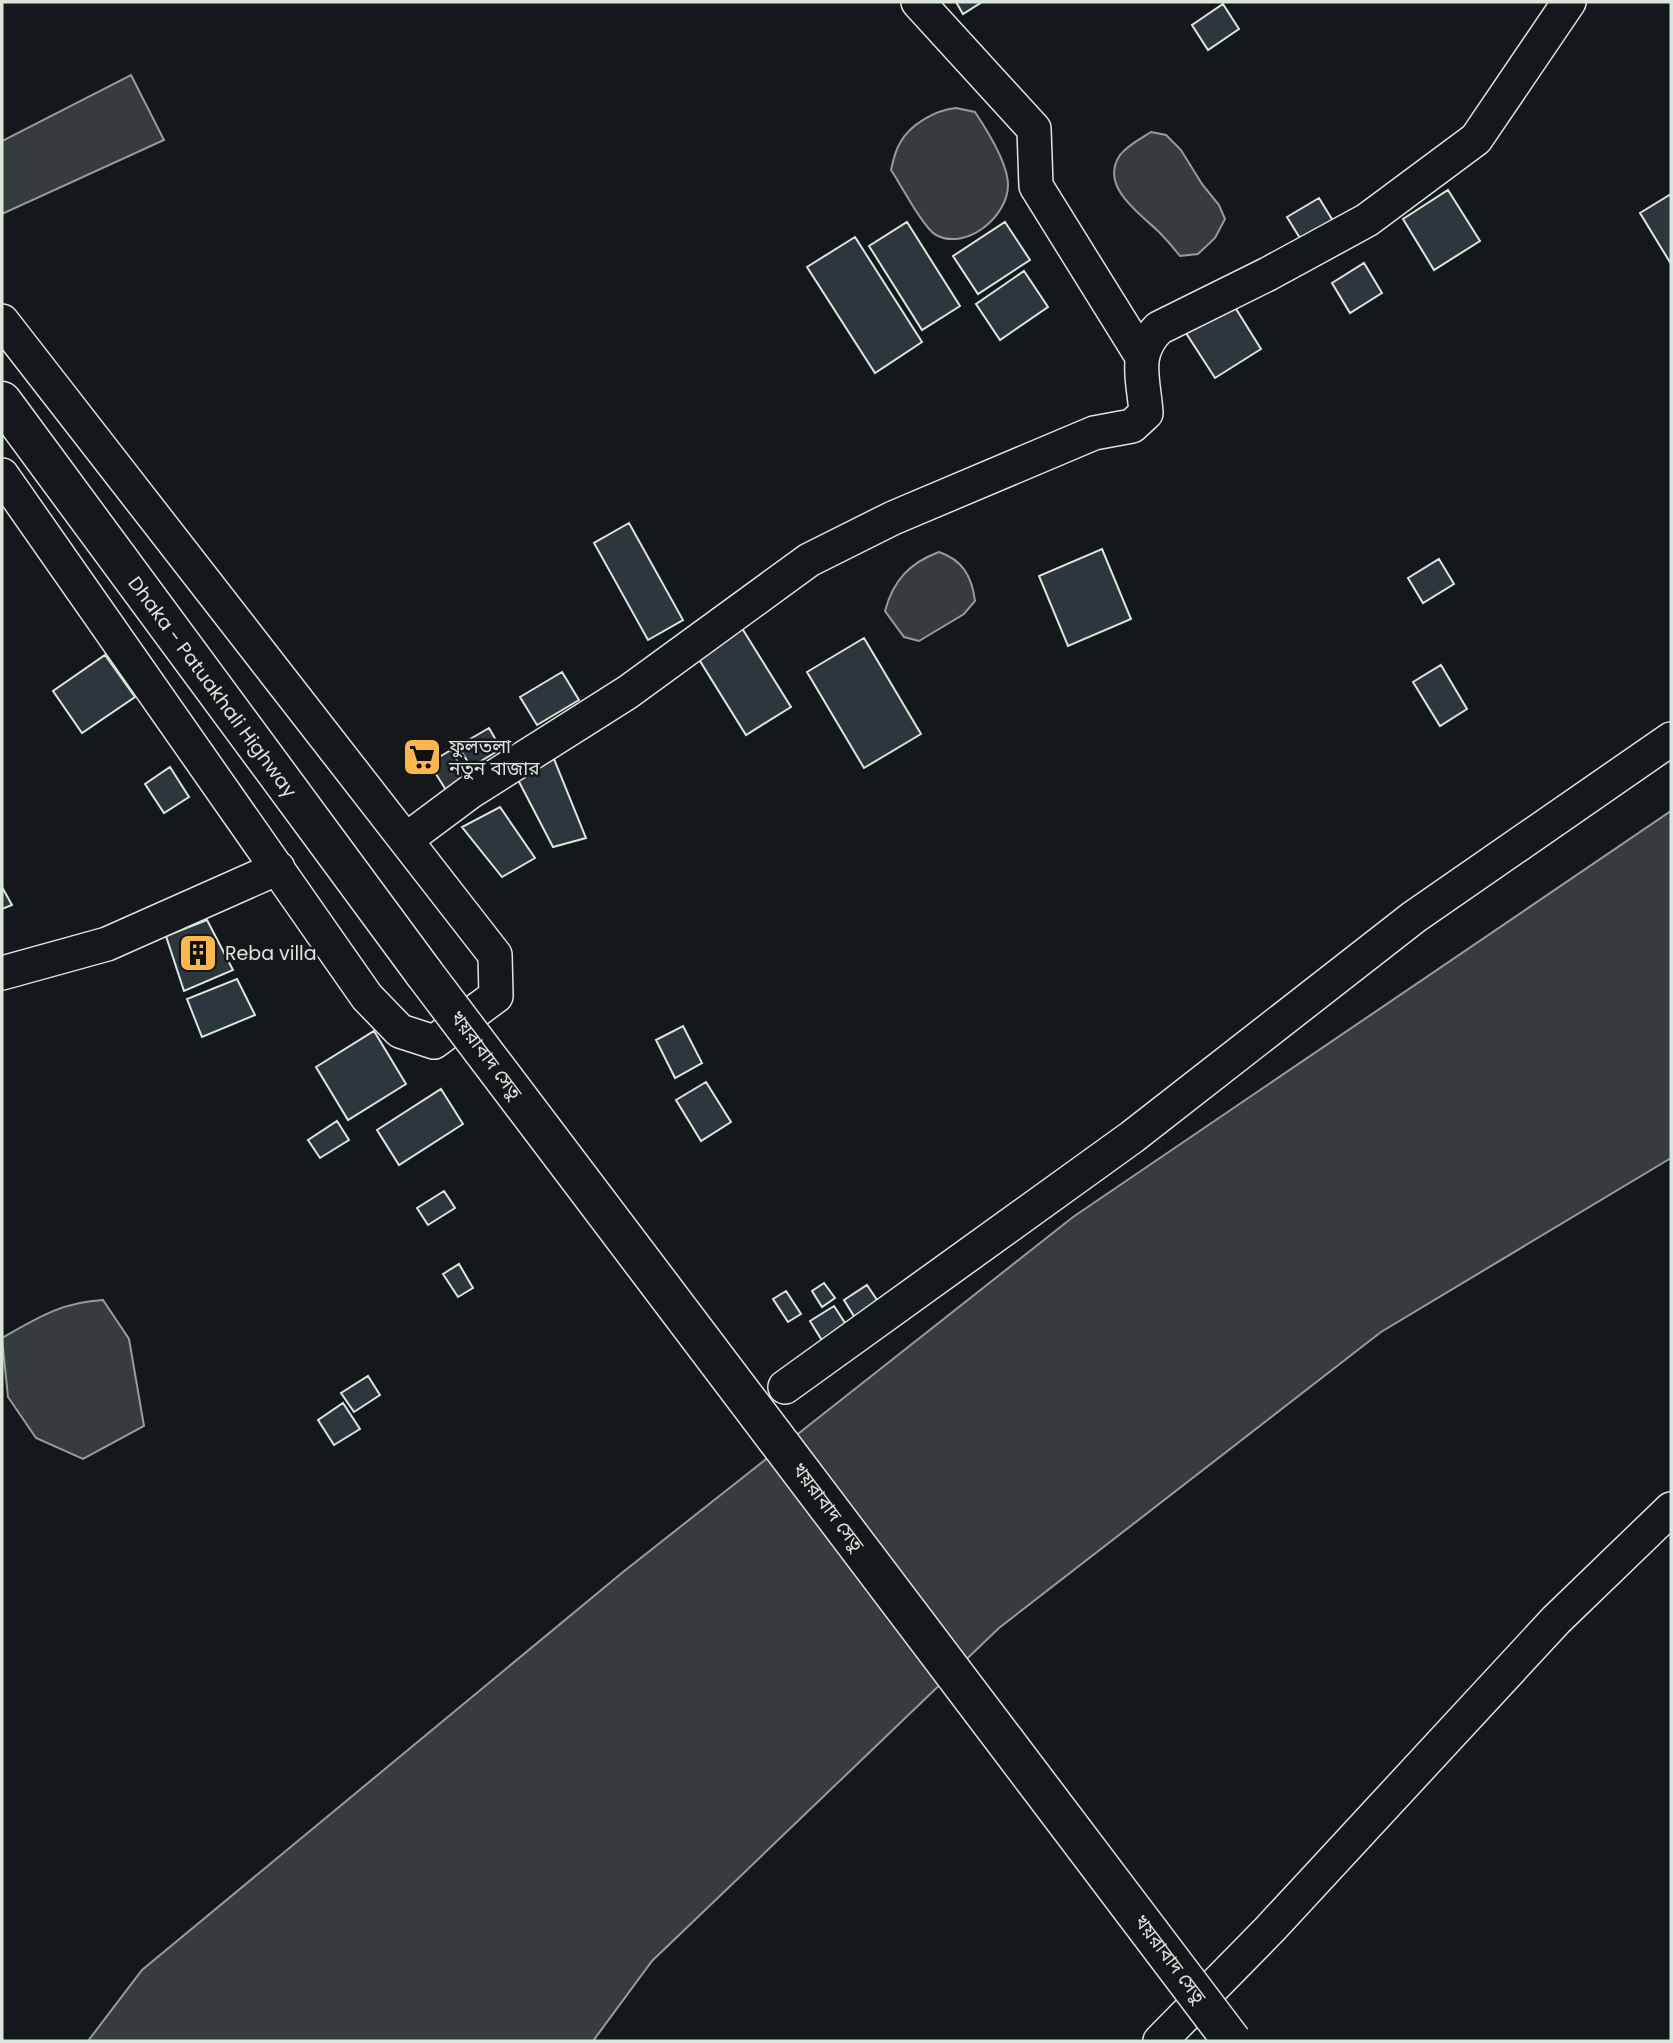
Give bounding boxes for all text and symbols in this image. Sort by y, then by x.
street label: Dhaka - Patuakhali Highway [122,570,304,803]
place label: ফুলতলা নতুন বাজার [448,733,540,782]
supermarket icon: ফুলতলা নতুন বাজার [401,736,443,778]
building icon: Reba villa [177,932,219,974]
place label: Reba villa [225,940,317,967]
street label: খয়রাবাদ সেতু [444,1005,529,1105]
street label: খয়রাবাদ সেতু [786,1457,871,1557]
street label: খয়রাবাদ সেতু [1128,1909,1213,2009]

